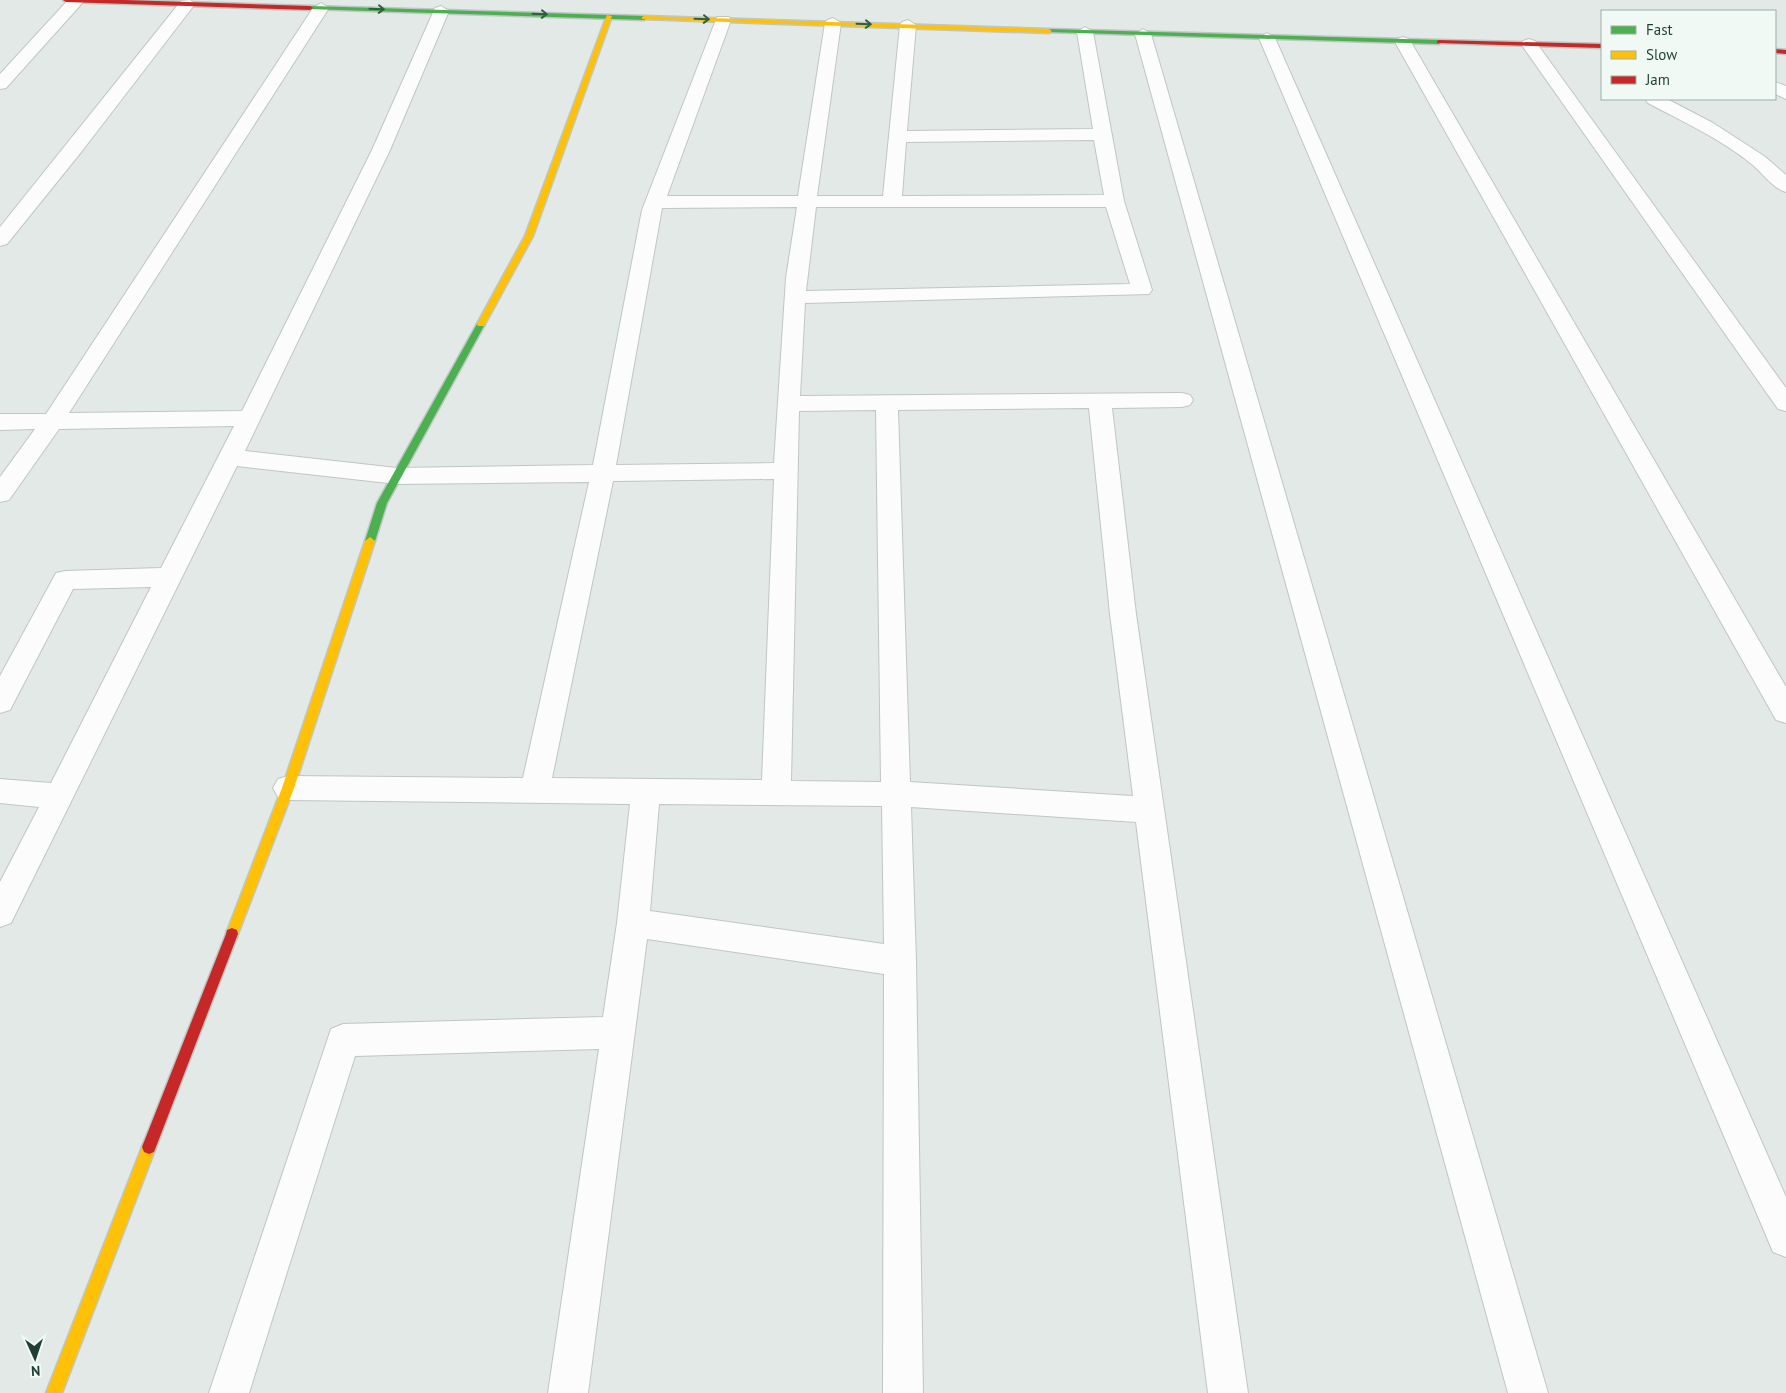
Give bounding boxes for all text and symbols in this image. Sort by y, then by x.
one-way arrow [369,5,385,14]
one-way arrow [531,10,547,19]
legend [1601,10,1776,100]
one-way arrow [694,14,710,24]
one-way arrow [856,19,872,29]
text: Fast [1646,20,1673,39]
text: Slow [1646,45,1677,64]
text: Jam [1645,70,1670,89]
north arrow [10,1333,60,1383]
text: N [31,1362,41,1380]

